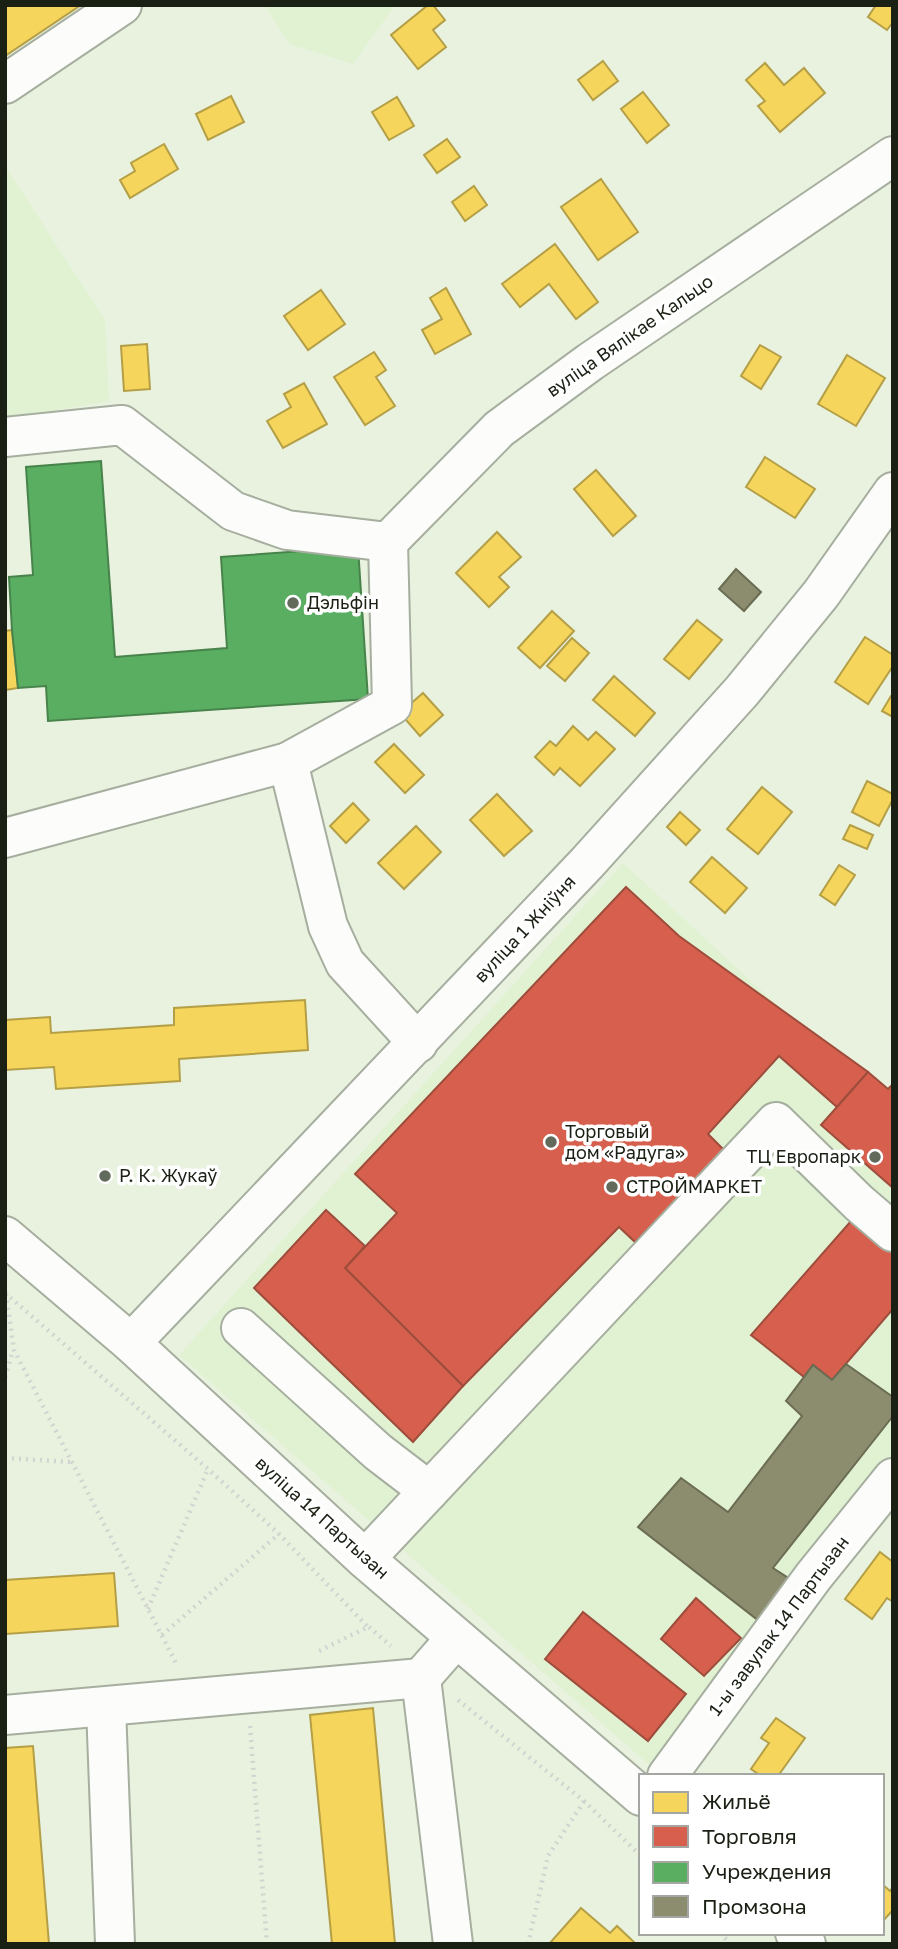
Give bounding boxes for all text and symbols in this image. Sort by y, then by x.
street label: вуліца Вялікае Кальцо [542,269,717,401]
place label: Дэльфін [307,591,379,613]
marker: Дэльфін [285,595,301,611]
street label: вуліца 1 Жніўня [469,870,580,986]
place label: Торговый дом «Радуга» [565,1120,685,1163]
marker: Торговый дом «Радуга» [543,1134,559,1150]
place label: ТЦ Европарк [746,1145,861,1167]
marker: ТЦ Европарк [867,1149,883,1165]
place label: Р. К. Жукаў [119,1164,217,1186]
marker: Р. К. Жукаў [97,1168,113,1184]
place label: СТРОЙМАРКЕТ [626,1175,762,1197]
marker: СТРОЙМАРКЕТ [604,1179,620,1195]
street label: вуліца 14 Партызан [251,1451,394,1583]
street label: 1-ы завулак 14 Партызан [703,1531,853,1720]
legend [639,1774,884,1935]
text: Жильё [702,1788,771,1814]
text: Торговля [702,1823,797,1849]
text: Учреждения [702,1858,831,1884]
text: Промзона [702,1893,807,1919]

